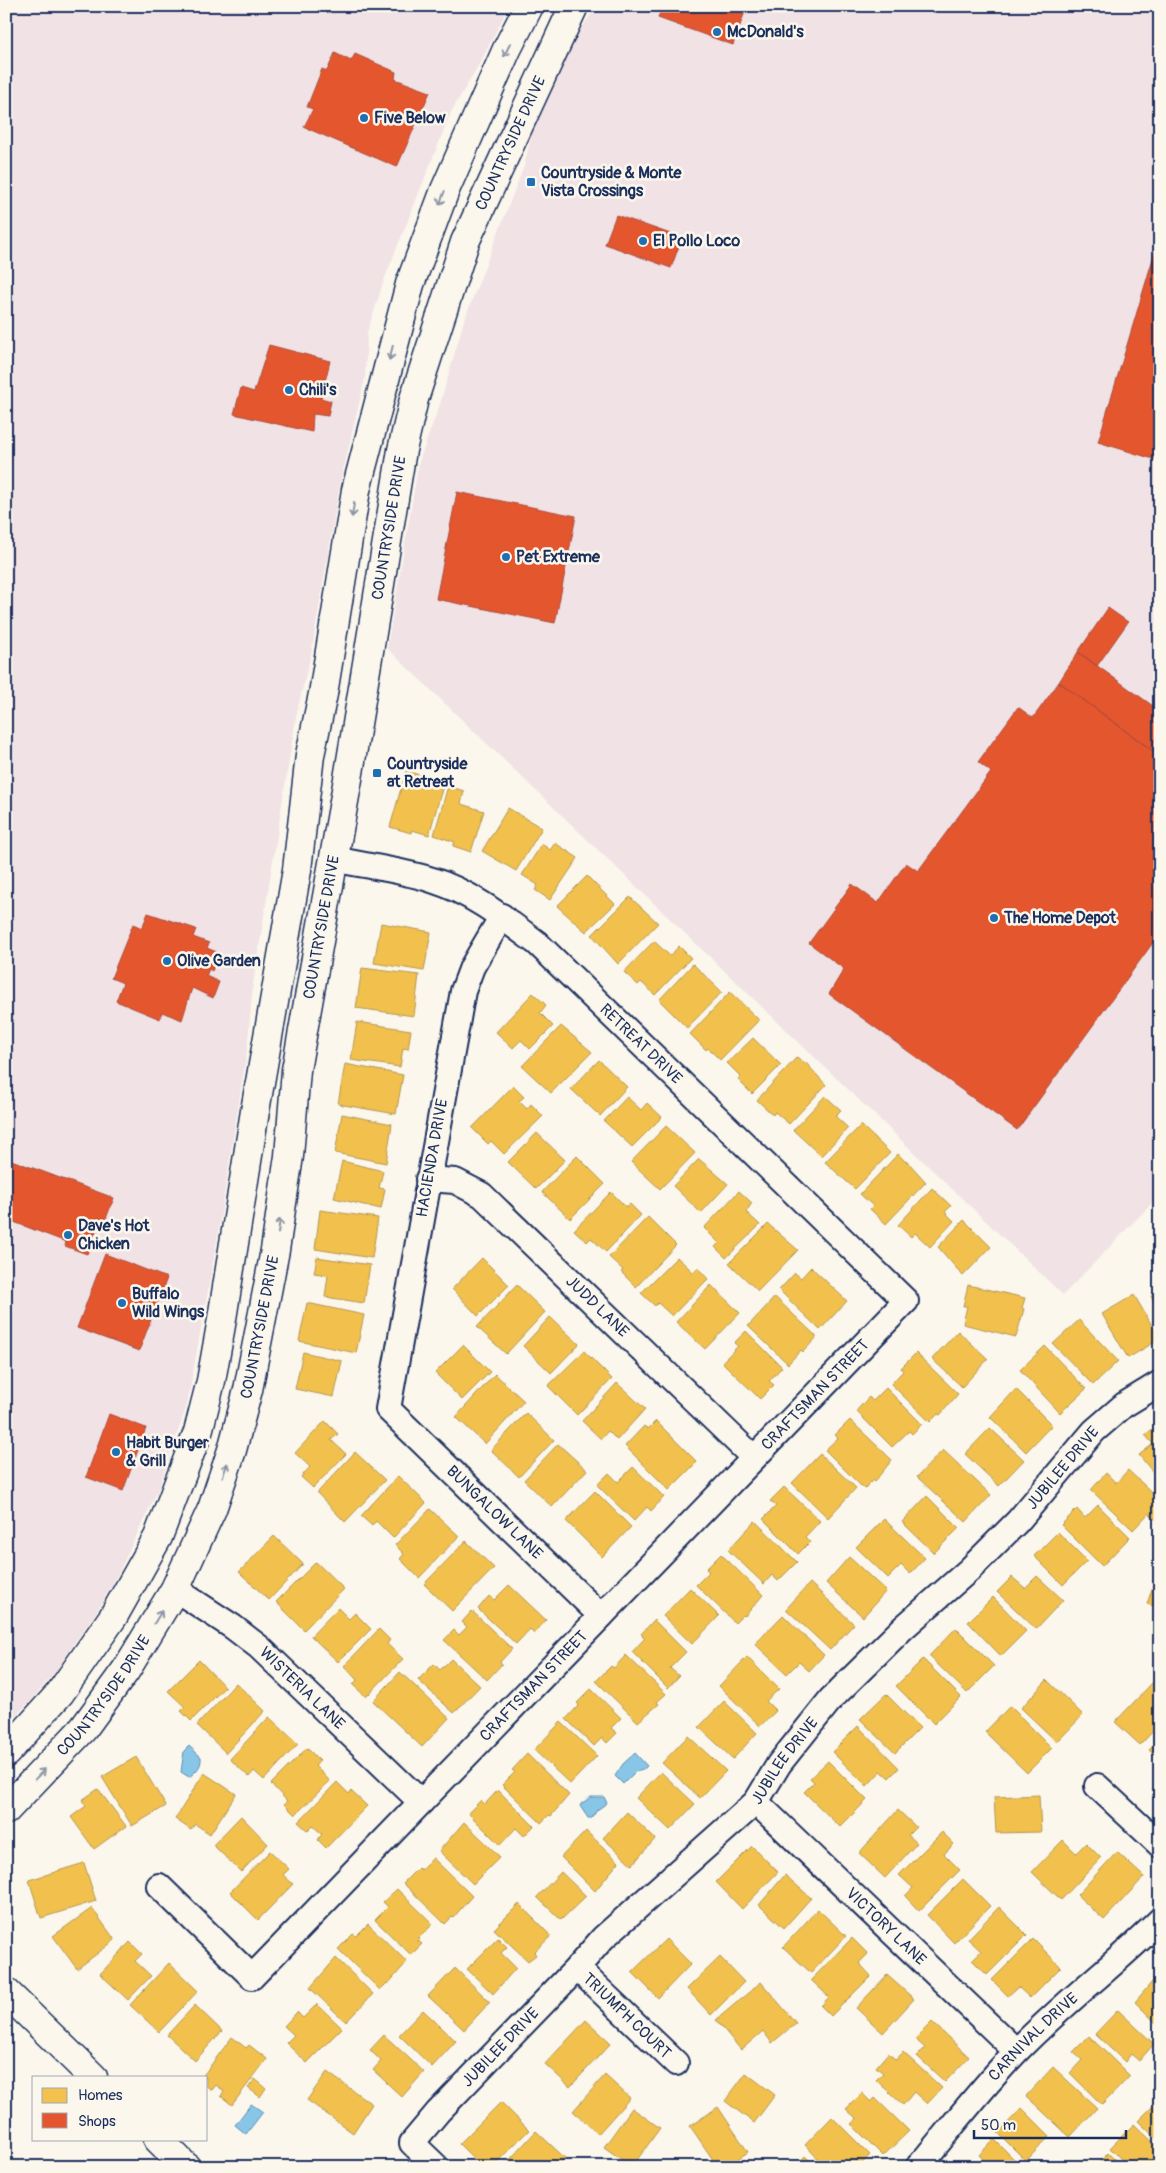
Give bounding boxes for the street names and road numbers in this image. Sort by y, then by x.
street label: COUNTRYSIDE DRIVE [471,73,550,214]
street label: COUNTRYSIDE DRIVE [368,454,411,601]
street label: COUNTRYSIDE DRIVE [299,854,344,1001]
street label: RETREAT DRIVE [595,1000,687,1088]
street label: HACIENDA DRIVE [412,1097,452,1219]
street label: COUNTRYSIDE DRIVE [236,1254,284,1401]
street label: JUDD LANE [562,1271,633,1342]
street label: CRAFTSMAN STREET [757,1335,873,1455]
street label: JUBILEE DRIVE [1022,1422,1104,1514]
street label: BUNGALOW LANE [442,1461,547,1564]
street label: CRAFTSMAN STREET [475,1626,592,1746]
street label: COUNTRYSIDE DRIVE [53,1631,155,1760]
street label: WISTERIA LANE [255,1643,349,1734]
street label: JUBILEE DRIVE [747,1713,823,1808]
street label: VICTORY LANE [842,1883,930,1970]
street label: TRIUMPH COURT [578,1969,675,2063]
street label: CARNIVAL DRIVE [984,1988,1082,2085]
street label: JUBILEE DRIVE [458,2003,543,2091]

